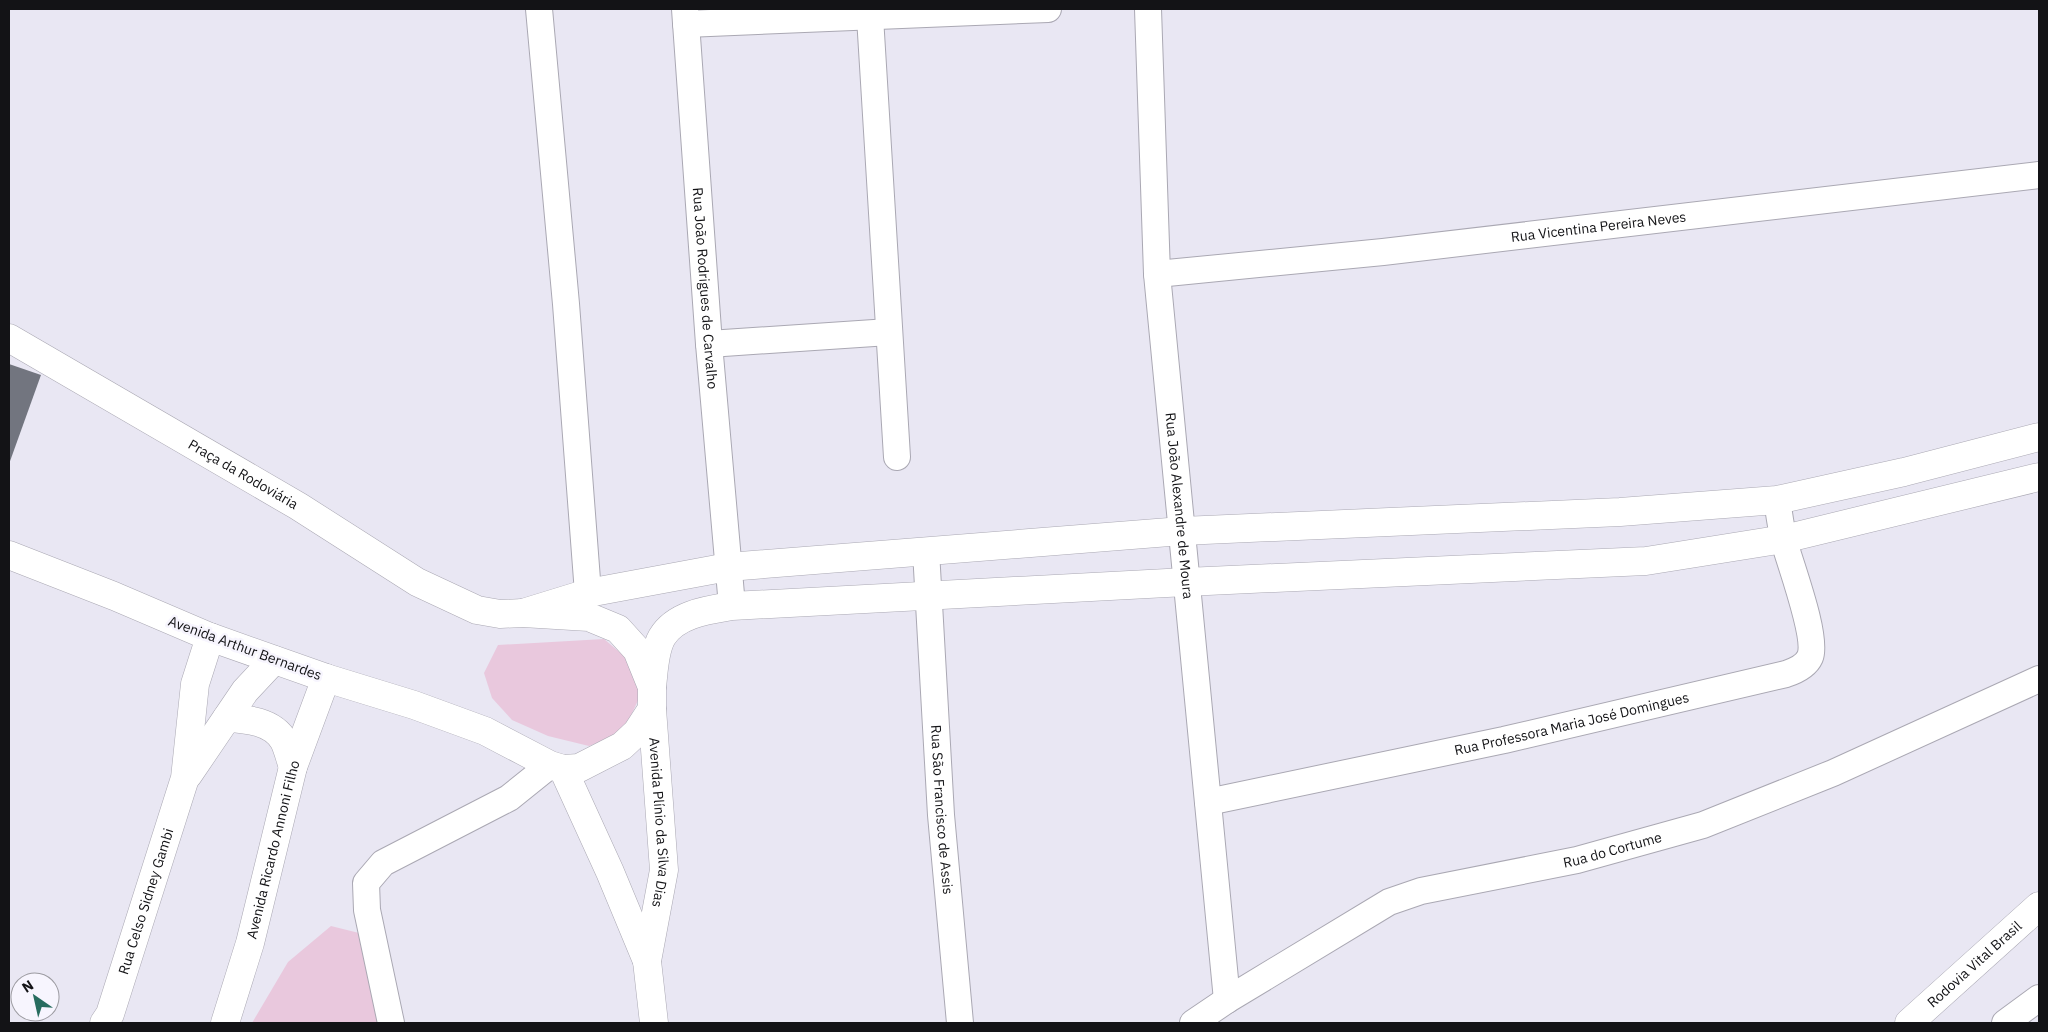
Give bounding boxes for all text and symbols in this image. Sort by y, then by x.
street label: Rua João Rodrigues de Carvalho [689,187,722,390]
street label: Rua Vicentina Pereira Neves [1510,207,1687,246]
street label: Rua João Alexandre de Moura [1161,412,1197,600]
street label: Praça da Rodoviária [185,435,302,513]
street label: Avenida Arthur Bernardes [166,612,324,684]
street label: Rua Professora Maria José Domingues [1453,688,1691,759]
street label: Rua São Francisco de Assis [927,724,957,895]
street label: Avenida Plínio da Silva Dias [645,737,673,909]
street label: Avenida Ricardo Annoni Filho [242,757,304,941]
street label: Rua Celso Sidney Gambi [114,826,177,977]
street label: Rua do Cortume [1561,828,1664,872]
street label: Rodovia Vital Brasil [1923,917,2026,1011]
north arrow [10,972,60,1022]
text: N [18,976,37,997]

